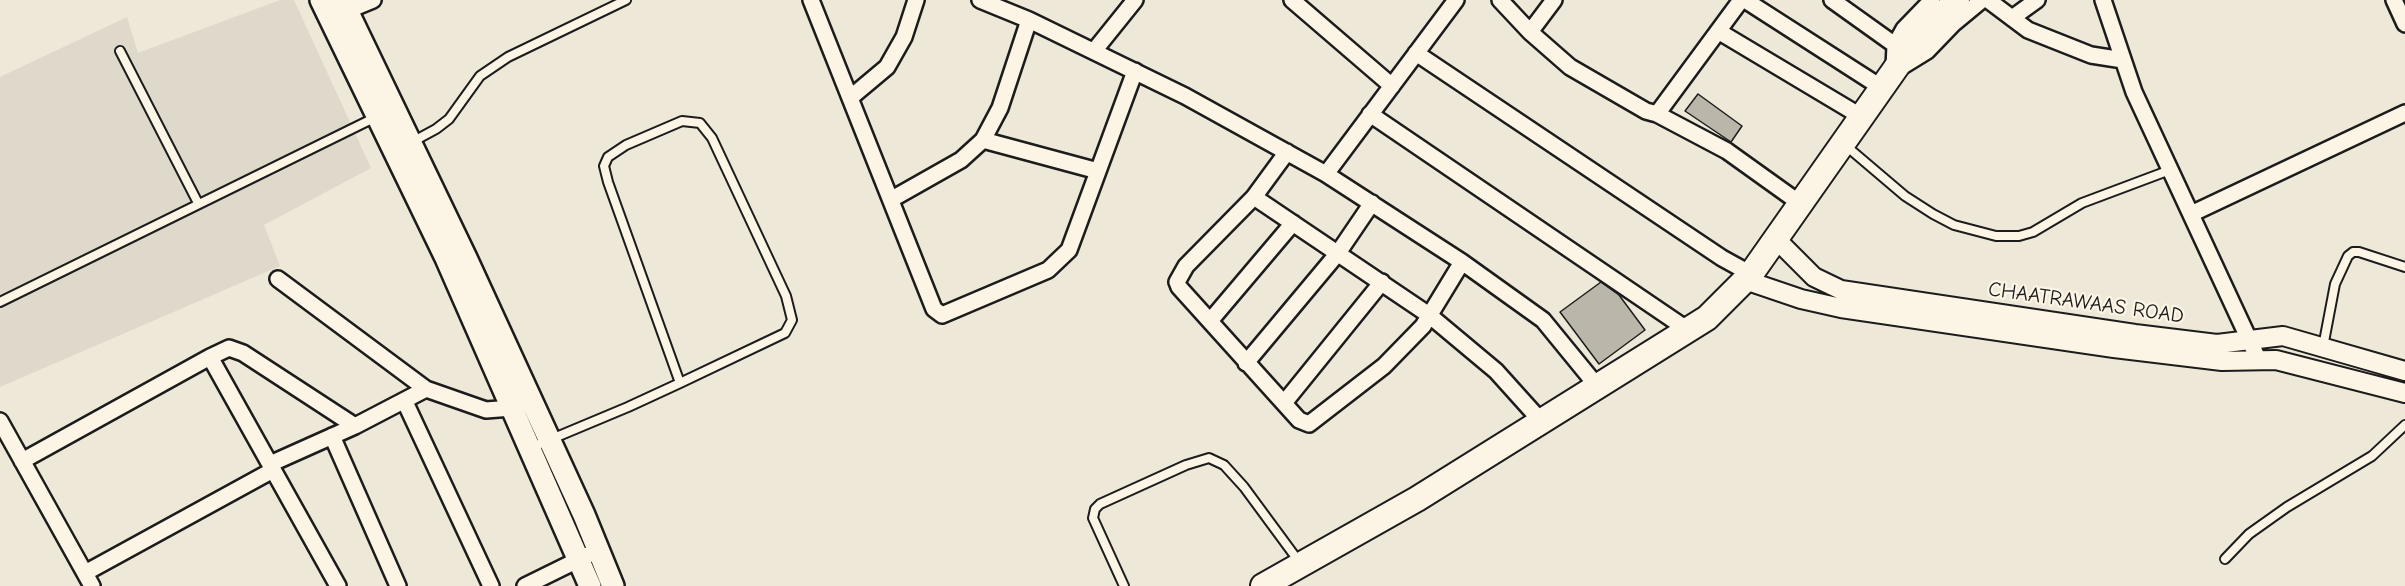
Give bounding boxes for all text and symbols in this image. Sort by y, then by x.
street label: CHAATRAWAAS ROAD [1987,277,2185,329]

